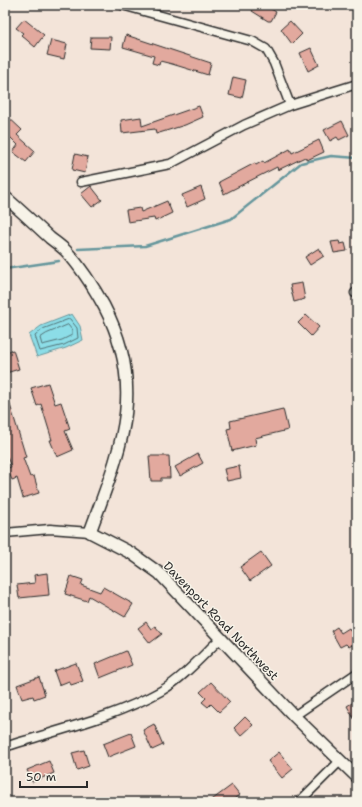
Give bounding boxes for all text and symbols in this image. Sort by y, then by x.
street label: Davenport Road Northwest [160,558,282,684]
scale bar [20,763,87,789]
text: 50 m [26,769,56,785]

